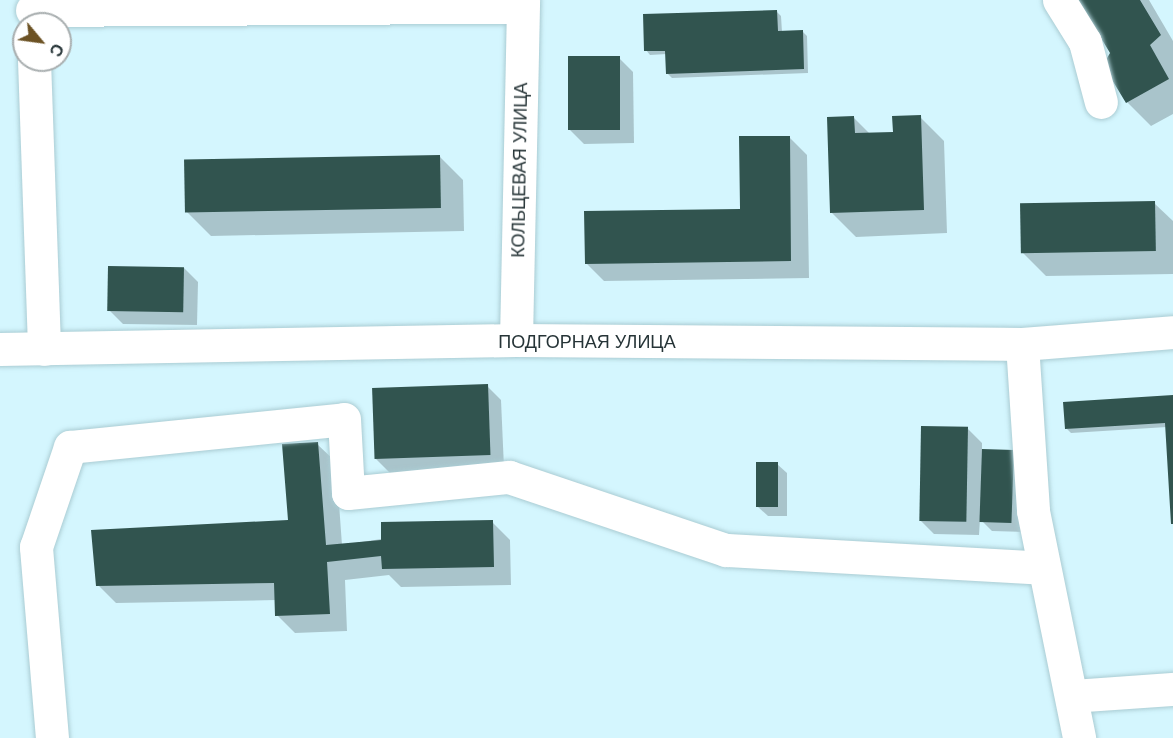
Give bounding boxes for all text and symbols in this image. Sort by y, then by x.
north arrow [12,12,72,72]
text: С [46,41,67,59]
street label: КОЛЬЦЕВАЯ УЛИЦА [508,82,532,258]
street label: ПОДГОРНАЯ УЛИЦА [498,331,676,353]

